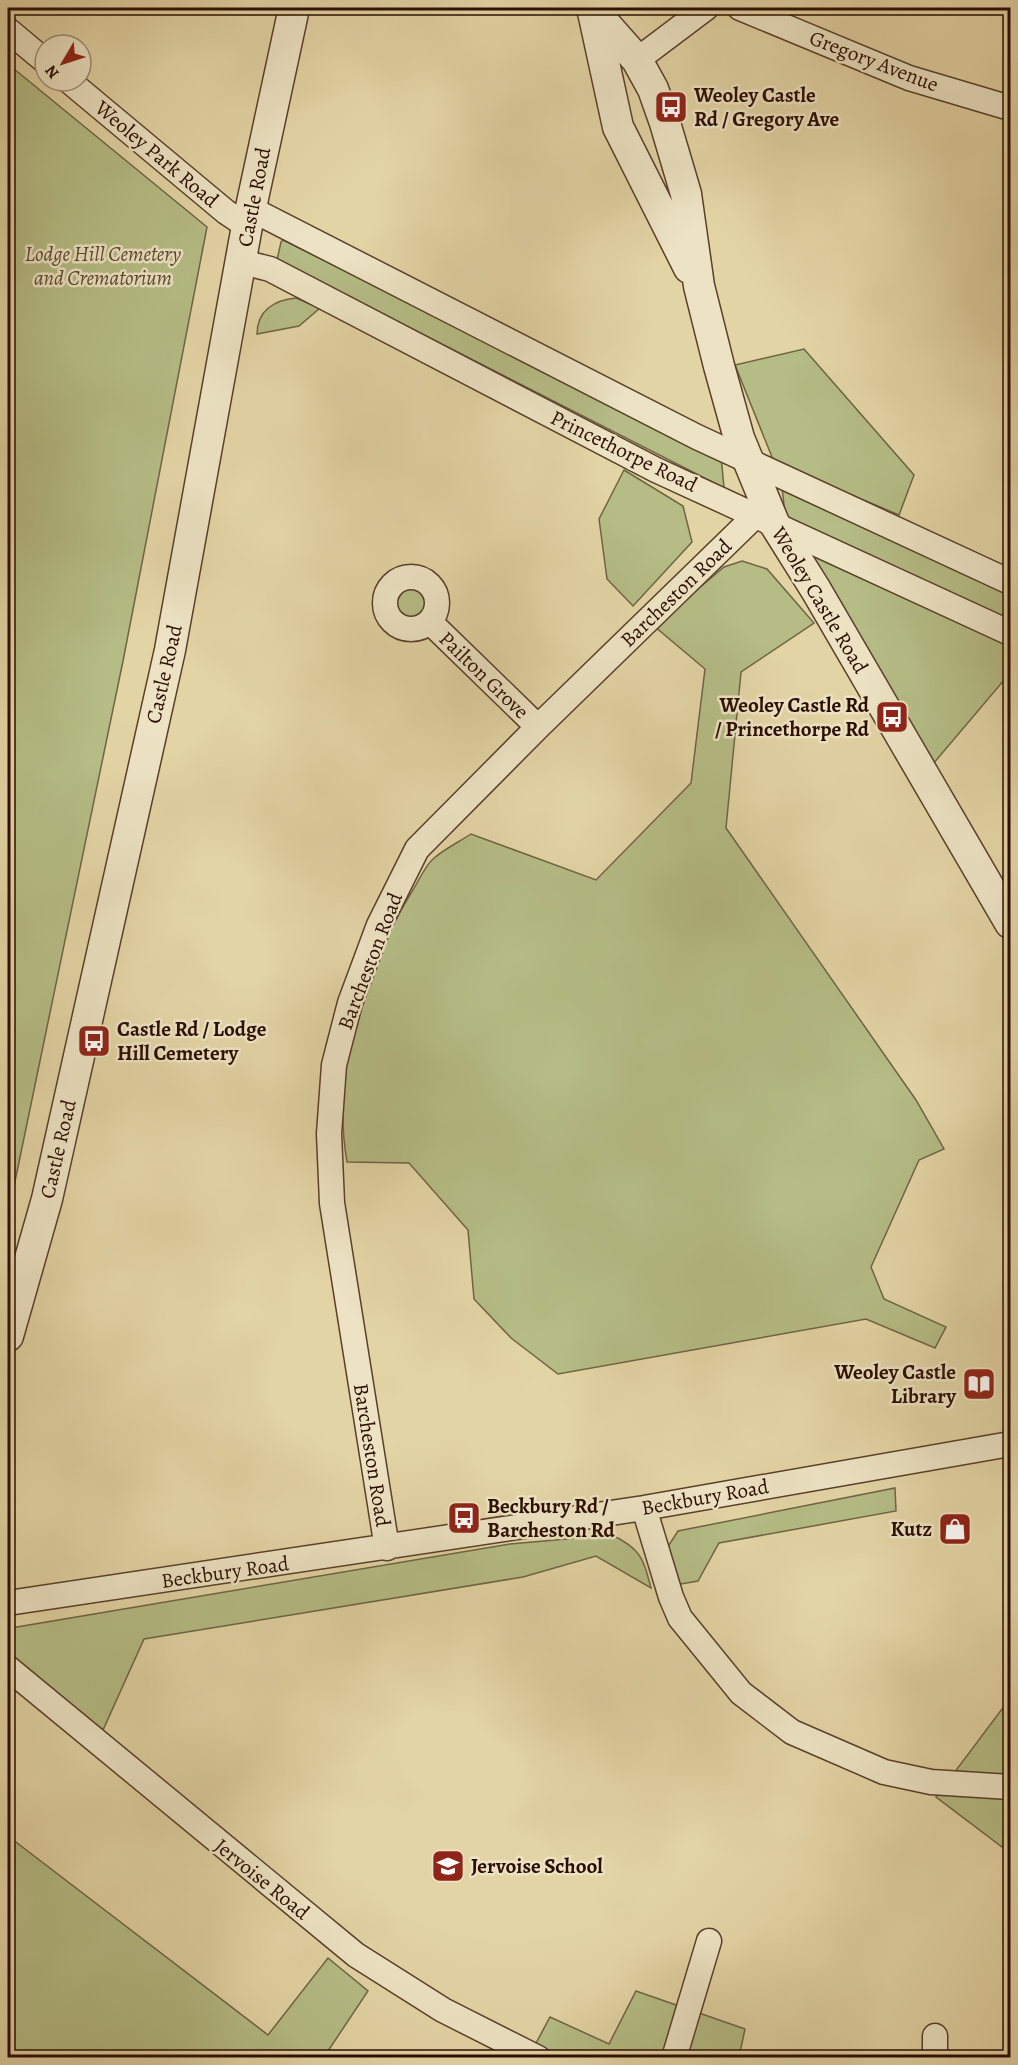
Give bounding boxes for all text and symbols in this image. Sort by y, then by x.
street label: Gregory Avenue [805,24,943,98]
north arrow [33,33,93,93]
text: N [40,60,64,83]
place label: Weoley Castle Rd / Gregory Ave [693,81,839,133]
bus stop icon: Weoley Castle Rd / Gregory Ave [653,89,689,125]
street label: Weoley Park Road [89,93,225,214]
street label: Castle Road [231,144,277,249]
park label: Lodge Hill Cemetery and Crematorium [25,240,181,292]
street label: Princethorpe Road [546,403,703,499]
street label: Weoley Castle Road [765,521,875,679]
street label: Barcheston Road [614,532,738,653]
street label: Castle Road [139,621,189,726]
street label: Pailton Grove [433,625,535,725]
place label: Weoley Castle Rd / Princethorpe Rd [715,691,870,743]
bus stop icon: Weoley Castle Rd / Princethorpe Rd [874,699,910,735]
street label: Barcheston Road [331,888,409,1034]
place label: Castle Rd / Lodge Hill Cemetery [117,1015,267,1067]
bus stop icon: Castle Rd / Lodge Hill Cemetery [76,1023,112,1059]
street label: Castle Road [33,1096,83,1201]
place label: Weoley Castle Library [833,1358,957,1410]
library icon: Weoley Castle Library [961,1366,997,1402]
street label: Barcheston Road [347,1381,397,1529]
street label: Beckbury Road [639,1472,772,1522]
place label: Beckbury Rd / Barcheston Rd [487,1492,615,1544]
bus stop icon: Beckbury Rd / Barcheston Rd [446,1500,482,1536]
shop icon: Kutz [937,1511,973,1547]
place label: Kutz [891,1515,932,1543]
street label: Beckbury Road [159,1549,291,1595]
street label: Jervoise Road [209,1832,316,1926]
school or university icon: Jervoise School [430,1848,466,1884]
place label: Jervoise School [471,1852,603,1880]

